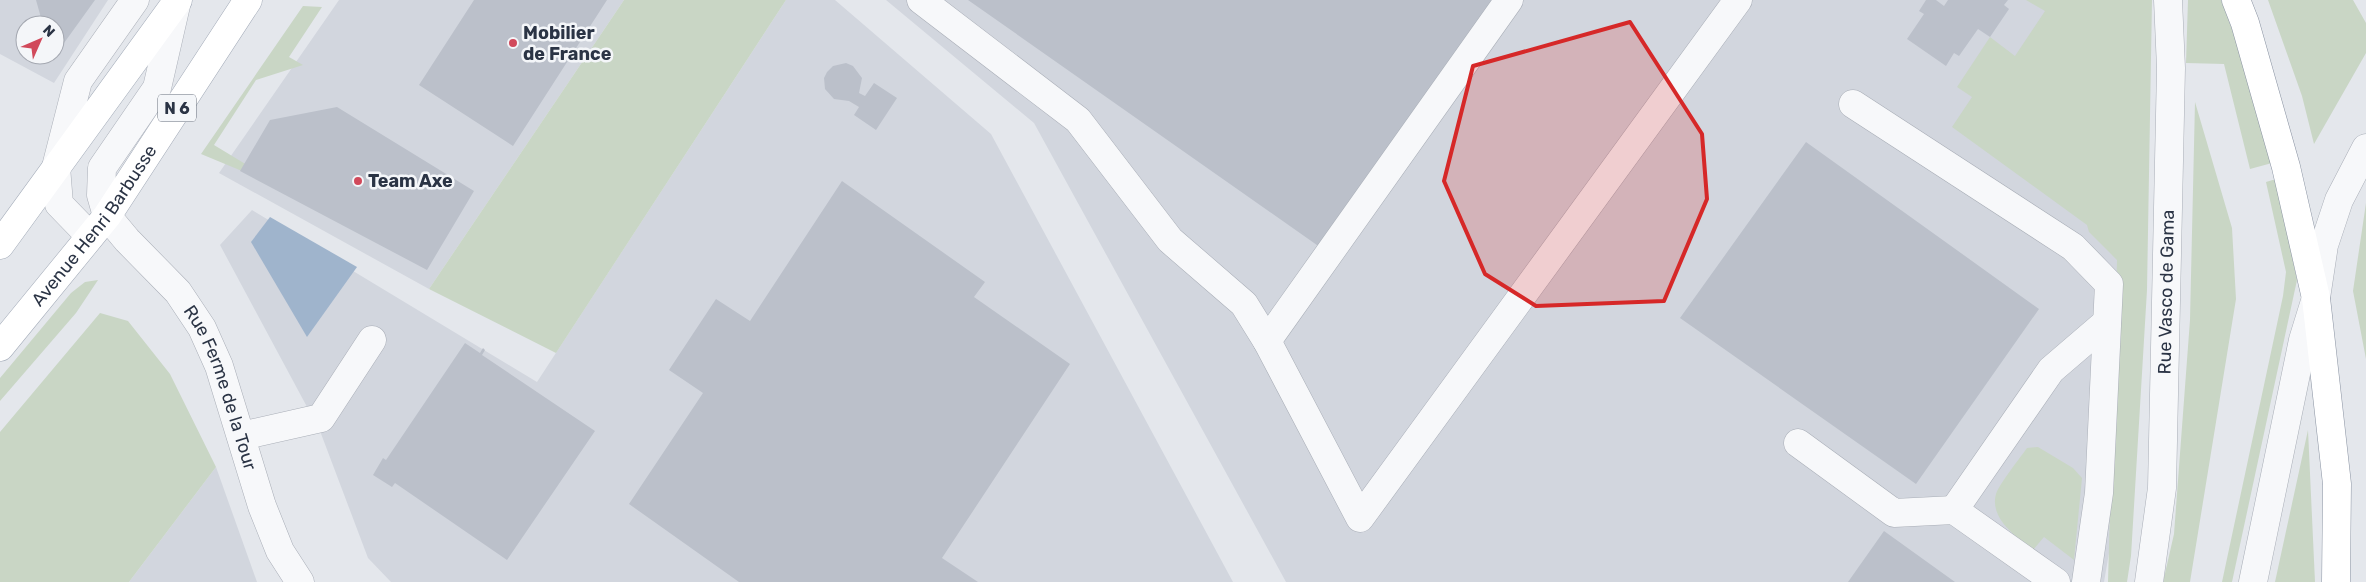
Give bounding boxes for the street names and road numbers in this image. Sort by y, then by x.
road number: N 6 [158,95,196,122]
street label: Avenue Henri Barbusse [27,141,161,311]
street label: Rue Vasco de Gama [2153,209,2179,374]
street label: Rue Ferme de la Tour [179,301,261,473]

